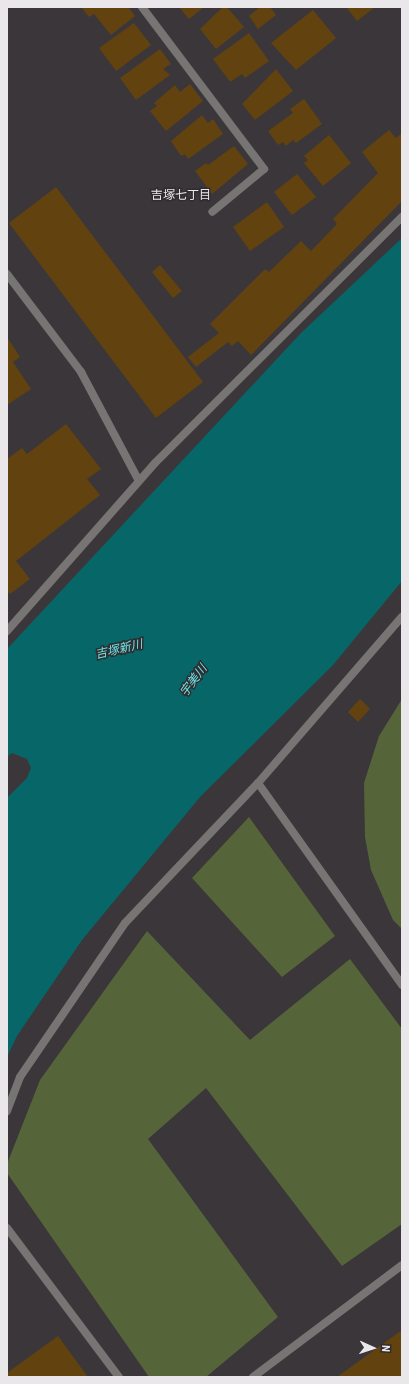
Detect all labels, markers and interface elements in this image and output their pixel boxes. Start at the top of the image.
district label: 吉塚七丁目 [151,189,211,203]
water label: 吉塚新川 [94,638,144,662]
water label: 宇美川 [177,662,211,700]
north arrow [353,1328,393,1368]
text: N [379,1345,392,1352]

